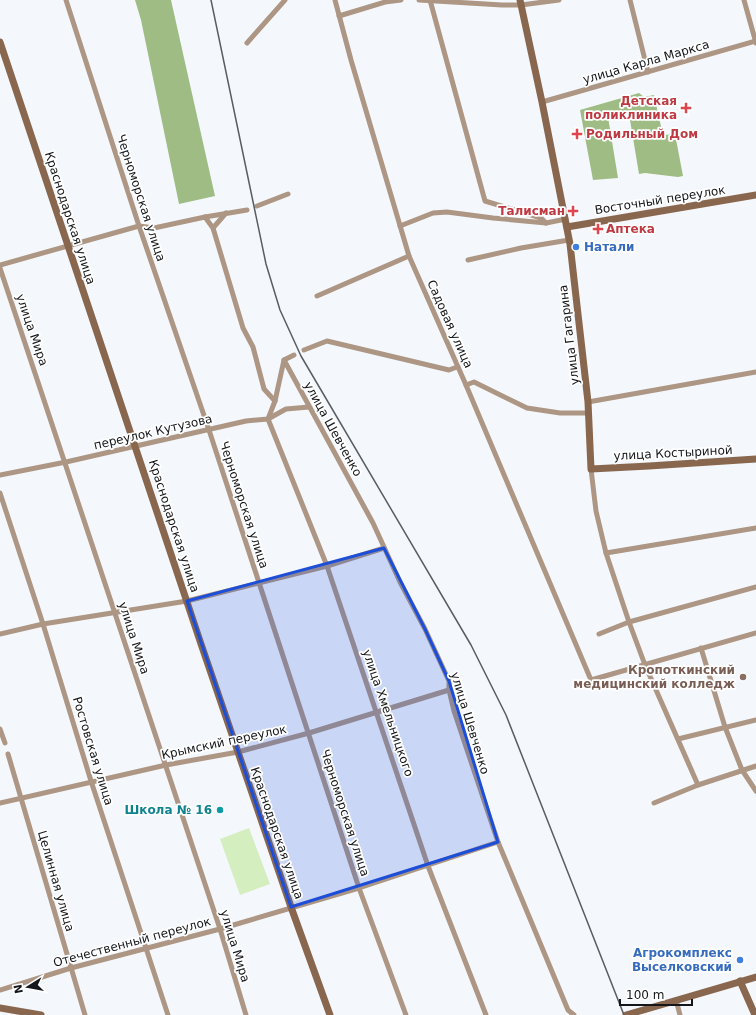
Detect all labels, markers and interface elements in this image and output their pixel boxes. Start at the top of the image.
street label: улица Карла Маркса [581,37,711,87]
place label: Детская поликлиника [585,94,677,122]
marker: Детская поликлиника [680,102,692,114]
place label: Родильный Дом [586,127,698,141]
marker: Родильный Дом [571,128,583,140]
street label: Черноморская улица [114,133,168,263]
street label: Краснодарская улица [42,150,98,286]
street label: Восточный переулок [594,183,726,217]
place label: Талисман [498,204,565,218]
marker: Талисман [568,206,578,216]
place label: Аптека [606,222,655,236]
marker: Аптека [593,224,603,234]
place label: Натали [584,240,634,254]
marker: Натали [571,242,581,252]
street label: Садовая улица [424,278,476,370]
street label: улица Гагарина [556,284,582,386]
street label: улица Мира [13,292,51,368]
street label: улица Шевченко [301,379,365,479]
street label: переулок Кутузова [92,412,214,452]
street label: Черноморская улица [217,440,271,570]
street label: улица Костыриной [613,443,733,463]
street label: Краснодарская улица [146,458,202,594]
street label: улица Мира [116,600,152,676]
street label: улица Хмельницкого [360,648,416,778]
place label: Кропоткинский медицинский колледж [573,663,735,691]
street label: улица Шевченко [448,670,492,776]
marker: Кропоткинский медицинский колледж [738,672,748,682]
street label: Ростовская улица [70,695,116,807]
street label: Крымский переулок [160,722,288,762]
street label: Черноморская улица [318,748,372,878]
street label: Краснодарская улица [248,765,306,901]
place label: Школа № 16 [124,803,212,817]
marker: Школа № 16 [215,805,225,815]
street label: Целинная улица [35,829,77,933]
street label: улица Мира [217,908,253,984]
street label: Отечественный переулок [52,914,212,970]
place label: Агрокомплекс Выселковский [632,946,732,974]
marker: Агрокомплекс Выселковский [735,955,745,965]
north arrow [8,967,48,1007]
scale bar [620,981,692,1007]
text: N [11,983,26,995]
text: 100 m [626,988,664,1002]

